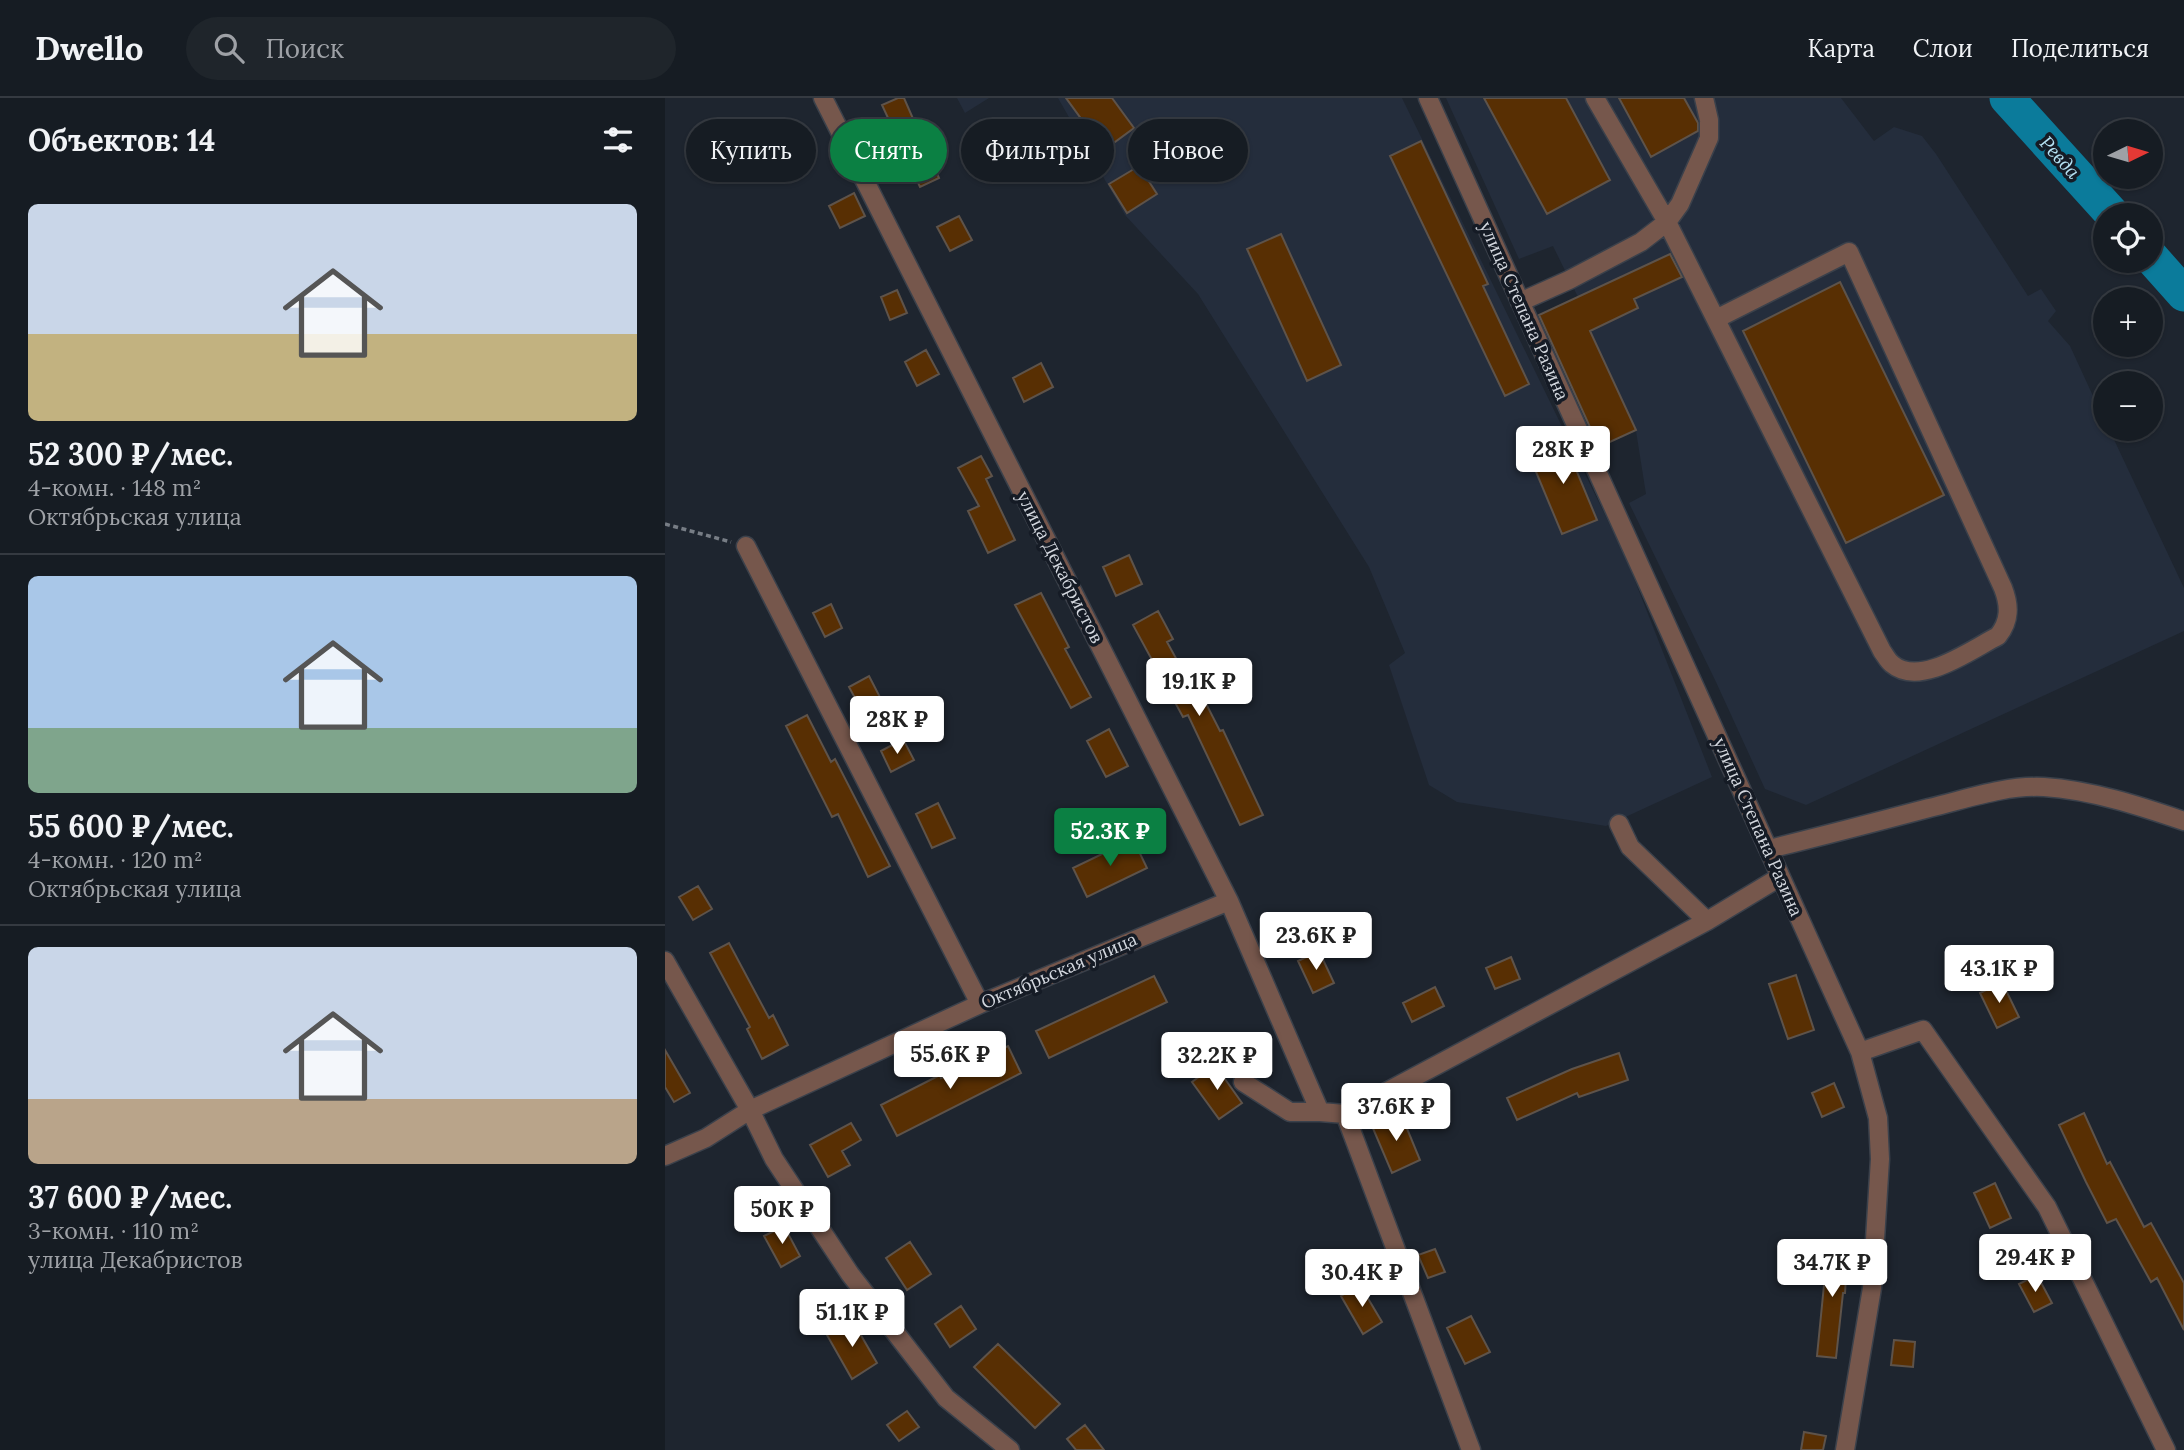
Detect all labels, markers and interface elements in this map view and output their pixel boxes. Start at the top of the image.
search box [186,17,676,80]
text: Dwello [35,27,144,69]
icon: search [210,29,248,67]
text: Поиск [266,32,344,65]
text: Карта [1807,33,1875,64]
text: Слои [1913,33,1973,64]
text: Поделиться [2011,33,2149,64]
chip: Купить [686,119,816,182]
chip: Снять [830,119,947,182]
chip: Фильтры [961,119,1114,182]
chip: Новое [1128,119,1248,182]
north arrow [2093,119,2163,189]
map controls [2093,119,2163,441]
text: Объектов: 14 [28,121,215,159]
icon: filters [599,121,637,159]
water label: Ревда [2035,131,2086,184]
button: locate [2093,203,2163,273]
street label: улица Степана Разина [1475,218,1574,404]
icon: home [270,250,396,376]
button: + [2093,287,2163,357]
button: − [2093,371,2163,441]
pin: 28K ₽ [1514,426,1612,486]
text: 28K ₽ [1532,434,1594,463]
text: 52 300 ₽/мес. [28,435,233,473]
text: 4-комн. · 148 m² [28,473,201,502]
street label: улица Декабристов [1012,487,1109,647]
text: Октябрьская улица [28,502,242,531]
icon: home [270,622,396,748]
pin: 19.1K ₽ [1134,658,1264,718]
text: 19.1K ₽ [1162,666,1236,695]
pin: 28K ₽ [848,696,946,756]
text: 28K ₽ [866,704,928,733]
street label: улица Степана Разина [1709,734,1808,920]
text: 55 600 ₽/мес. [28,807,234,845]
pin: 52.3K ₽ [1045,808,1175,868]
text: 52.3K ₽ [1070,816,1150,845]
text: 4-комн. · 120 m² [28,845,203,874]
text: Октябрьская улица [28,874,242,903]
pin: 23.6K ₽ [1251,912,1381,972]
text: 23.6K ₽ [1276,920,1356,949]
street label: Октябрьская улица [977,927,1140,1014]
pin: 43.1K ₽ [1934,946,2064,1005]
text: 43.1K ₽ [1961,953,2037,982]
icon: home [270,993,396,1119]
pin: 55.6K ₽ [885,1032,1015,1091]
pin: 32.2K ₽ [1152,1032,1282,1092]
text: 55.6K ₽ [910,1039,990,1068]
text: 32.2K ₽ [1177,1040,1257,1069]
pin: 37.6K ₽ [1331,1084,1461,1143]
text: 37.6K ₽ [1357,1091,1435,1120]
text: 37 600 ₽/мес. [28,1178,232,1216]
pin: 50K ₽ [733,1186,831,1246]
text: 50K ₽ [750,1194,814,1223]
text: 3-комн. · 110 m² [28,1216,199,1245]
pin: 29.4K ₽ [1970,1234,2100,1294]
pin: 34.7K ₽ [1767,1240,1897,1299]
text: 29.4K ₽ [1995,1242,2075,1271]
text: улица Декабристов [28,1245,243,1274]
text: 34.7K ₽ [1793,1247,1871,1276]
pin: 30.4K ₽ [1297,1250,1427,1309]
text: 30.4K ₽ [1321,1257,1403,1286]
pin: 51.1K ₽ [787,1290,917,1349]
text: 51.1K ₽ [815,1297,889,1326]

